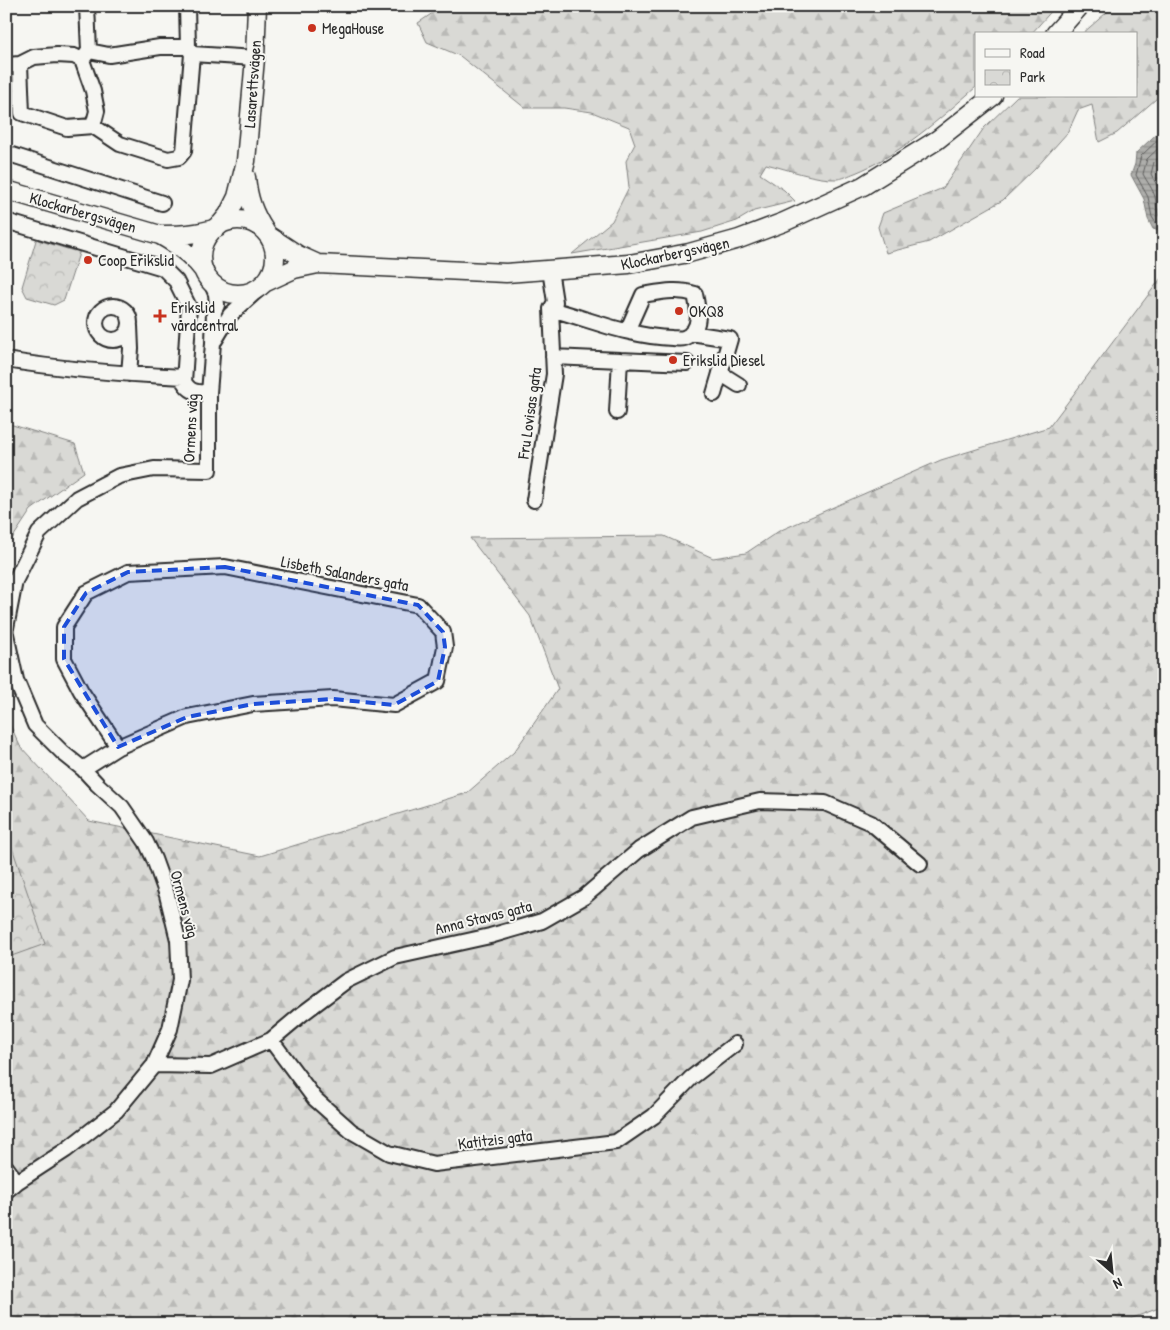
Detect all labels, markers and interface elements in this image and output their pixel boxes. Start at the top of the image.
place label: MegaHouse [322,17,385,39]
marker: MegaHouse [306,22,318,34]
legend [975,32,1138,98]
street label: Lasarettsvägen [238,39,266,129]
text: Road [1020,42,1045,63]
text: Park [1020,66,1045,87]
street label: Klockarbergsvägen [27,186,139,238]
street label: Klockarbergsvägen [619,231,731,275]
place label: Coop Erikslid [98,249,174,271]
marker: Coop Erikslid [82,254,94,266]
place label: Erikslid vårdcentral [171,296,239,336]
place label: OKQ8 [689,300,724,322]
marker: OKQ8 [673,305,685,317]
marker: Erikslid vårdcentral [153,309,167,323]
place label: Erikslid Diesel [683,349,765,371]
marker: Erikslid Diesel [667,354,679,366]
street label: Fru Lovisas gata [512,366,546,461]
street label: Ormens väg [177,393,203,463]
street label: Lisbeth Salanders gata [279,550,411,596]
street label: Ormens väg [165,868,205,940]
street label: Anna Stavas gata [432,894,534,940]
street label: Katitzis gata [457,1124,533,1154]
north arrow [1088,1248,1138,1298]
text: N [1110,1274,1126,1294]

